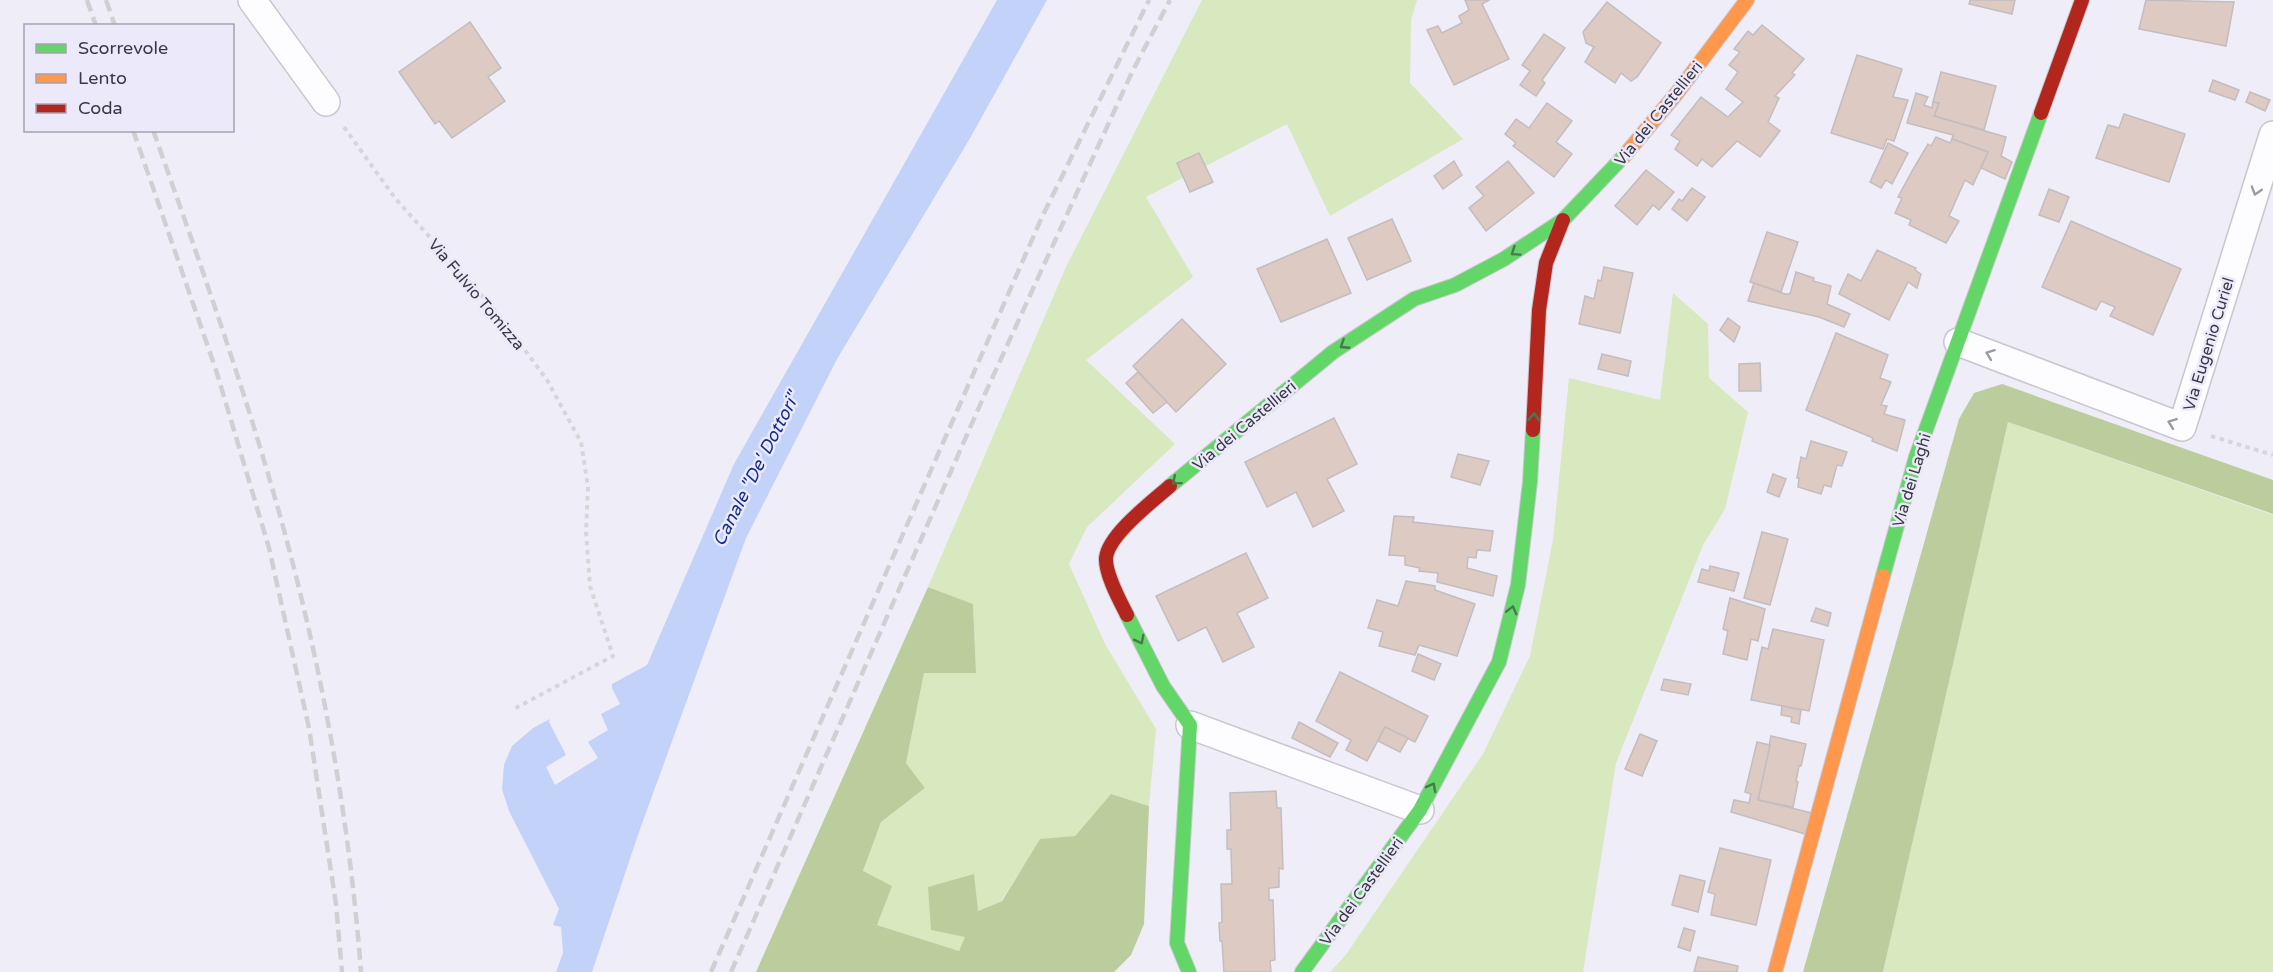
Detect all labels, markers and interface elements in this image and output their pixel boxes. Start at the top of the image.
legend [24,24,234,132]
text: Scorrevole [78,37,168,59]
street label: Via dei Castellieri [1610,57,1707,170]
text: Lento [78,67,127,89]
text: Coda [78,97,123,119]
one-way arrow [2250,185,2263,196]
street label: Via Fulvio Tomizza [424,235,529,354]
one-way arrow [1510,245,1521,256]
street label: Via Eugenio Curiel [2179,275,2239,413]
one-way arrow [1340,338,1351,349]
one-way arrow [1985,349,1996,361]
street label: Via dei Castellieri [1189,377,1301,475]
water label: Canale "De' Dottori" [708,386,806,550]
one-way arrow [1527,412,1540,421]
one-way arrow [2167,418,2178,431]
street label: Via dei Laghi [1888,431,1936,530]
one-way arrow [1172,474,1183,485]
one-way arrow [1505,606,1518,616]
one-way arrow [1133,634,1144,645]
one-way arrow [1425,783,1436,793]
street label: Via dei Castellieri [1316,833,1408,950]

